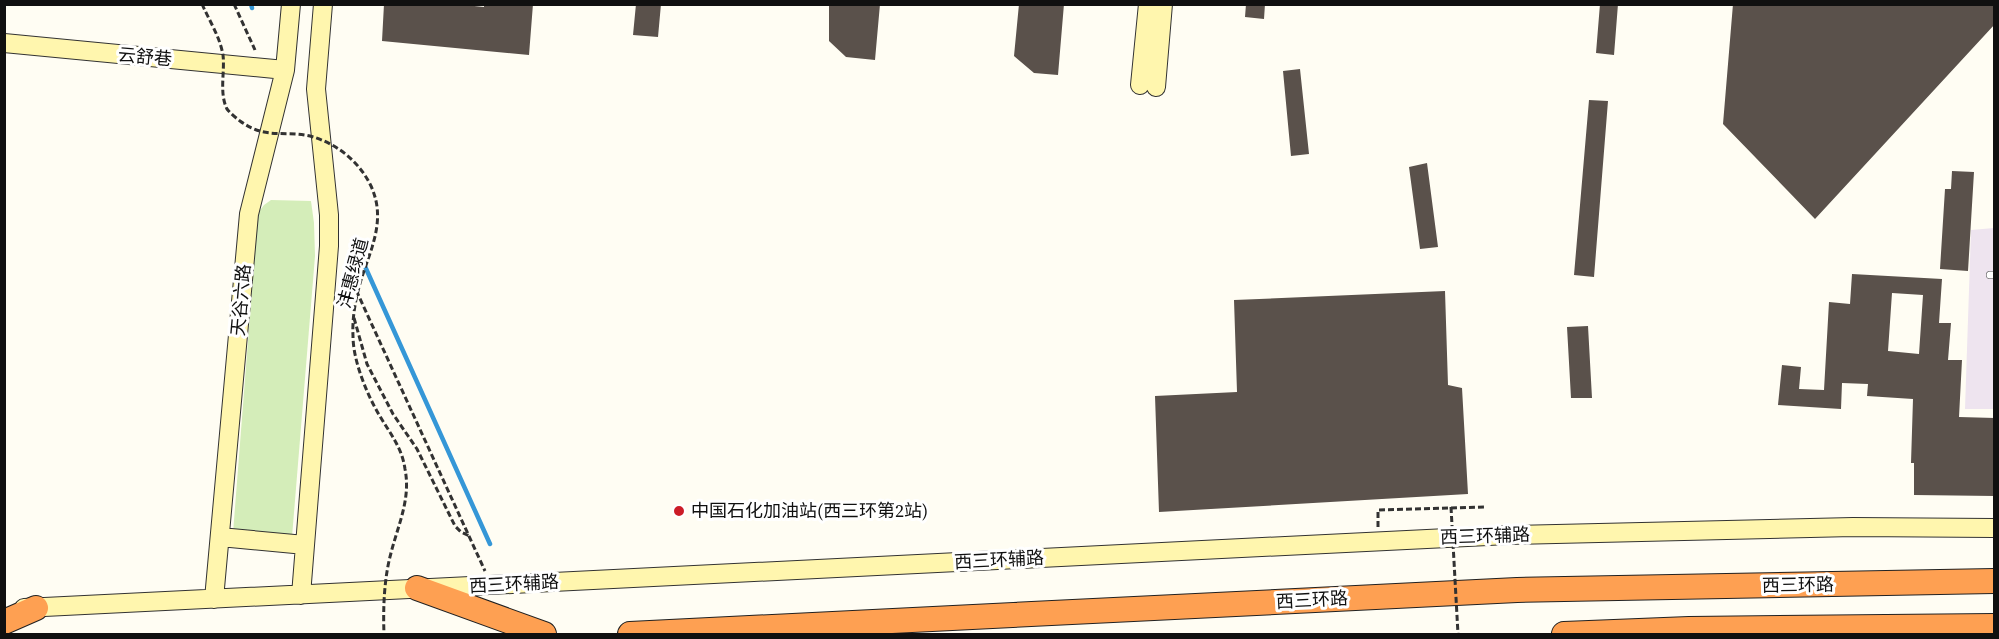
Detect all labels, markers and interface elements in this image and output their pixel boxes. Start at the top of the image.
street label: 云舒巷 [117,42,173,71]
street label: 沣惠绿道 [331,235,374,311]
street label: 天谷六路 [225,263,256,337]
place label: 中国石化加油站(西三环第2站) [691,498,928,523]
marker: 中国石化加油站(西三环第2站) [672,504,686,518]
street label: 西三环辅路 [1440,521,1530,550]
street label: 西三环辅路 [953,545,1045,574]
street label: 西三环辅路 [468,569,560,598]
street label: 西三环路 [1762,571,1834,598]
street label: 西三环路 [1275,585,1349,614]

